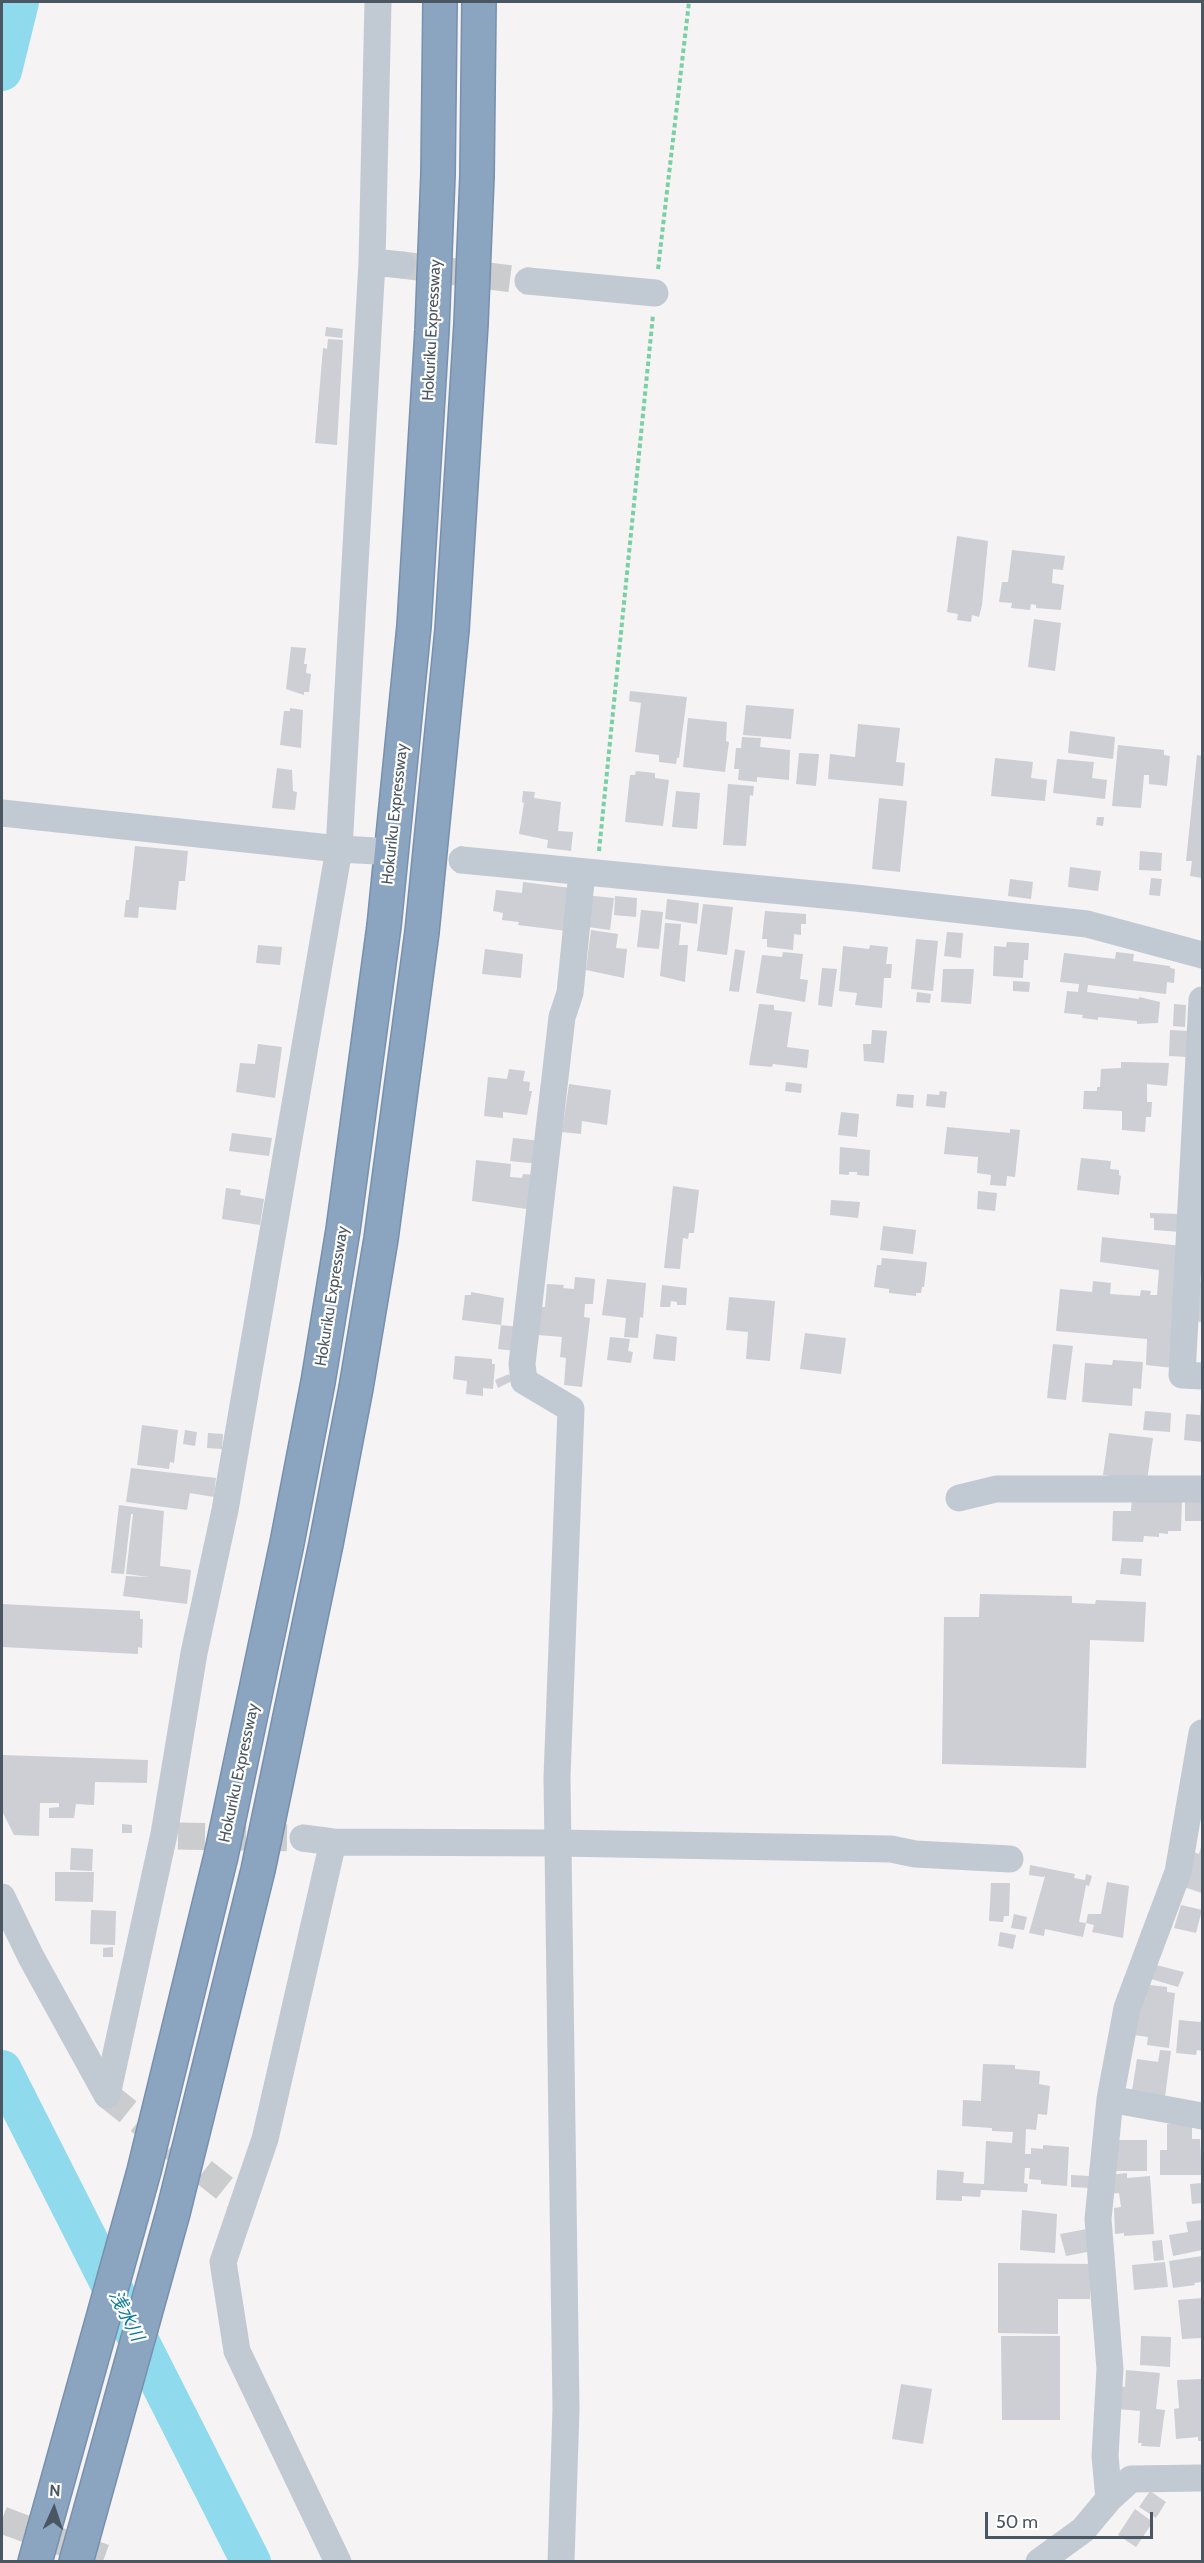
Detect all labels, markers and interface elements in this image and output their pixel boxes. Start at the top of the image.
street label: Hokuriku Expressway [419,259,445,401]
street label: Hokuriku Expressway [378,743,412,885]
street label: Hokuriku Expressway [311,1225,353,1367]
street label: Hokuriku Expressway [215,1702,263,1844]
water label: 浅水川 [104,2287,148,2345]
north arrow [24,2479,84,2539]
text: N [49,2481,61,2500]
scale bar [988,2500,1156,2538]
text: 50 m [996,2511,1038,2533]

